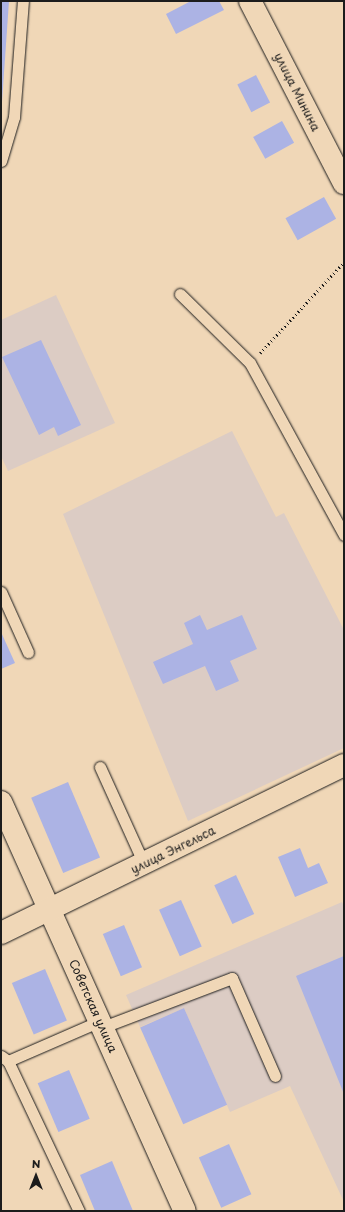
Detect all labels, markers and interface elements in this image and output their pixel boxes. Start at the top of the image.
street label: улица Минина [271,50,323,134]
street label: улица Энгельса [128,823,218,877]
street label: Советская улица [66,957,120,1055]
text: N [32,1155,40,1172]
north arrow [16,1156,56,1196]

